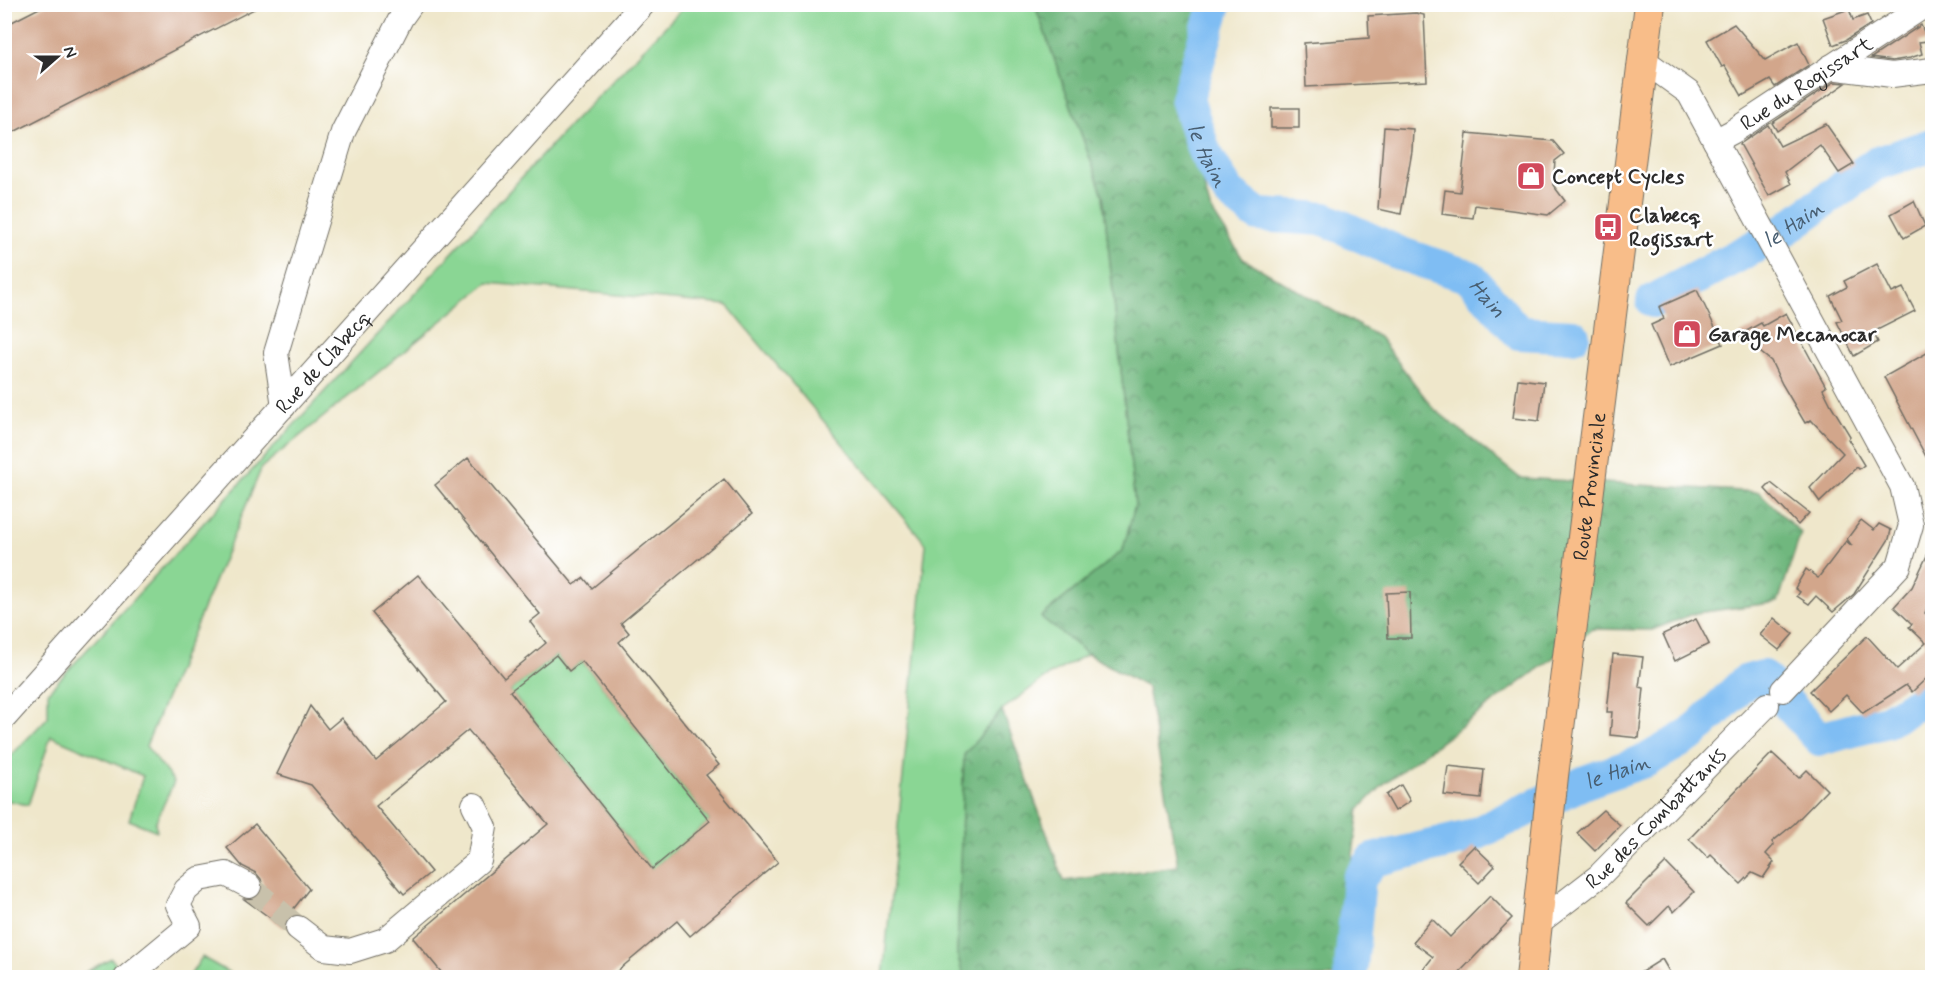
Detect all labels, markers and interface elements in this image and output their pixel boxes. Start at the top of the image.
north arrow [27,27,87,87]
street label: Rue du Rogissart [1735,30,1879,138]
text: N [58,43,81,61]
water label: le Hain [1180,120,1234,193]
shop icon: Concept Cycles [1515,160,1547,192]
place label: Concept Cycles [1552,163,1685,191]
water label: le Hain [1759,194,1830,256]
place label: Clabecq Rogissart [1629,202,1714,256]
bus stop icon: Clabecq Rogissart [1592,211,1624,243]
water label: Hain [1462,273,1511,324]
street label: Rue de Clabecq [270,305,377,420]
shop icon: Garage Mecanocar [1671,318,1703,350]
place label: Garage Mecanocar [1708,321,1878,351]
street label: Route Provinciale [1567,411,1614,563]
street label: Rue des Combattants [1580,741,1733,896]
water label: le Hain [1581,748,1654,797]

